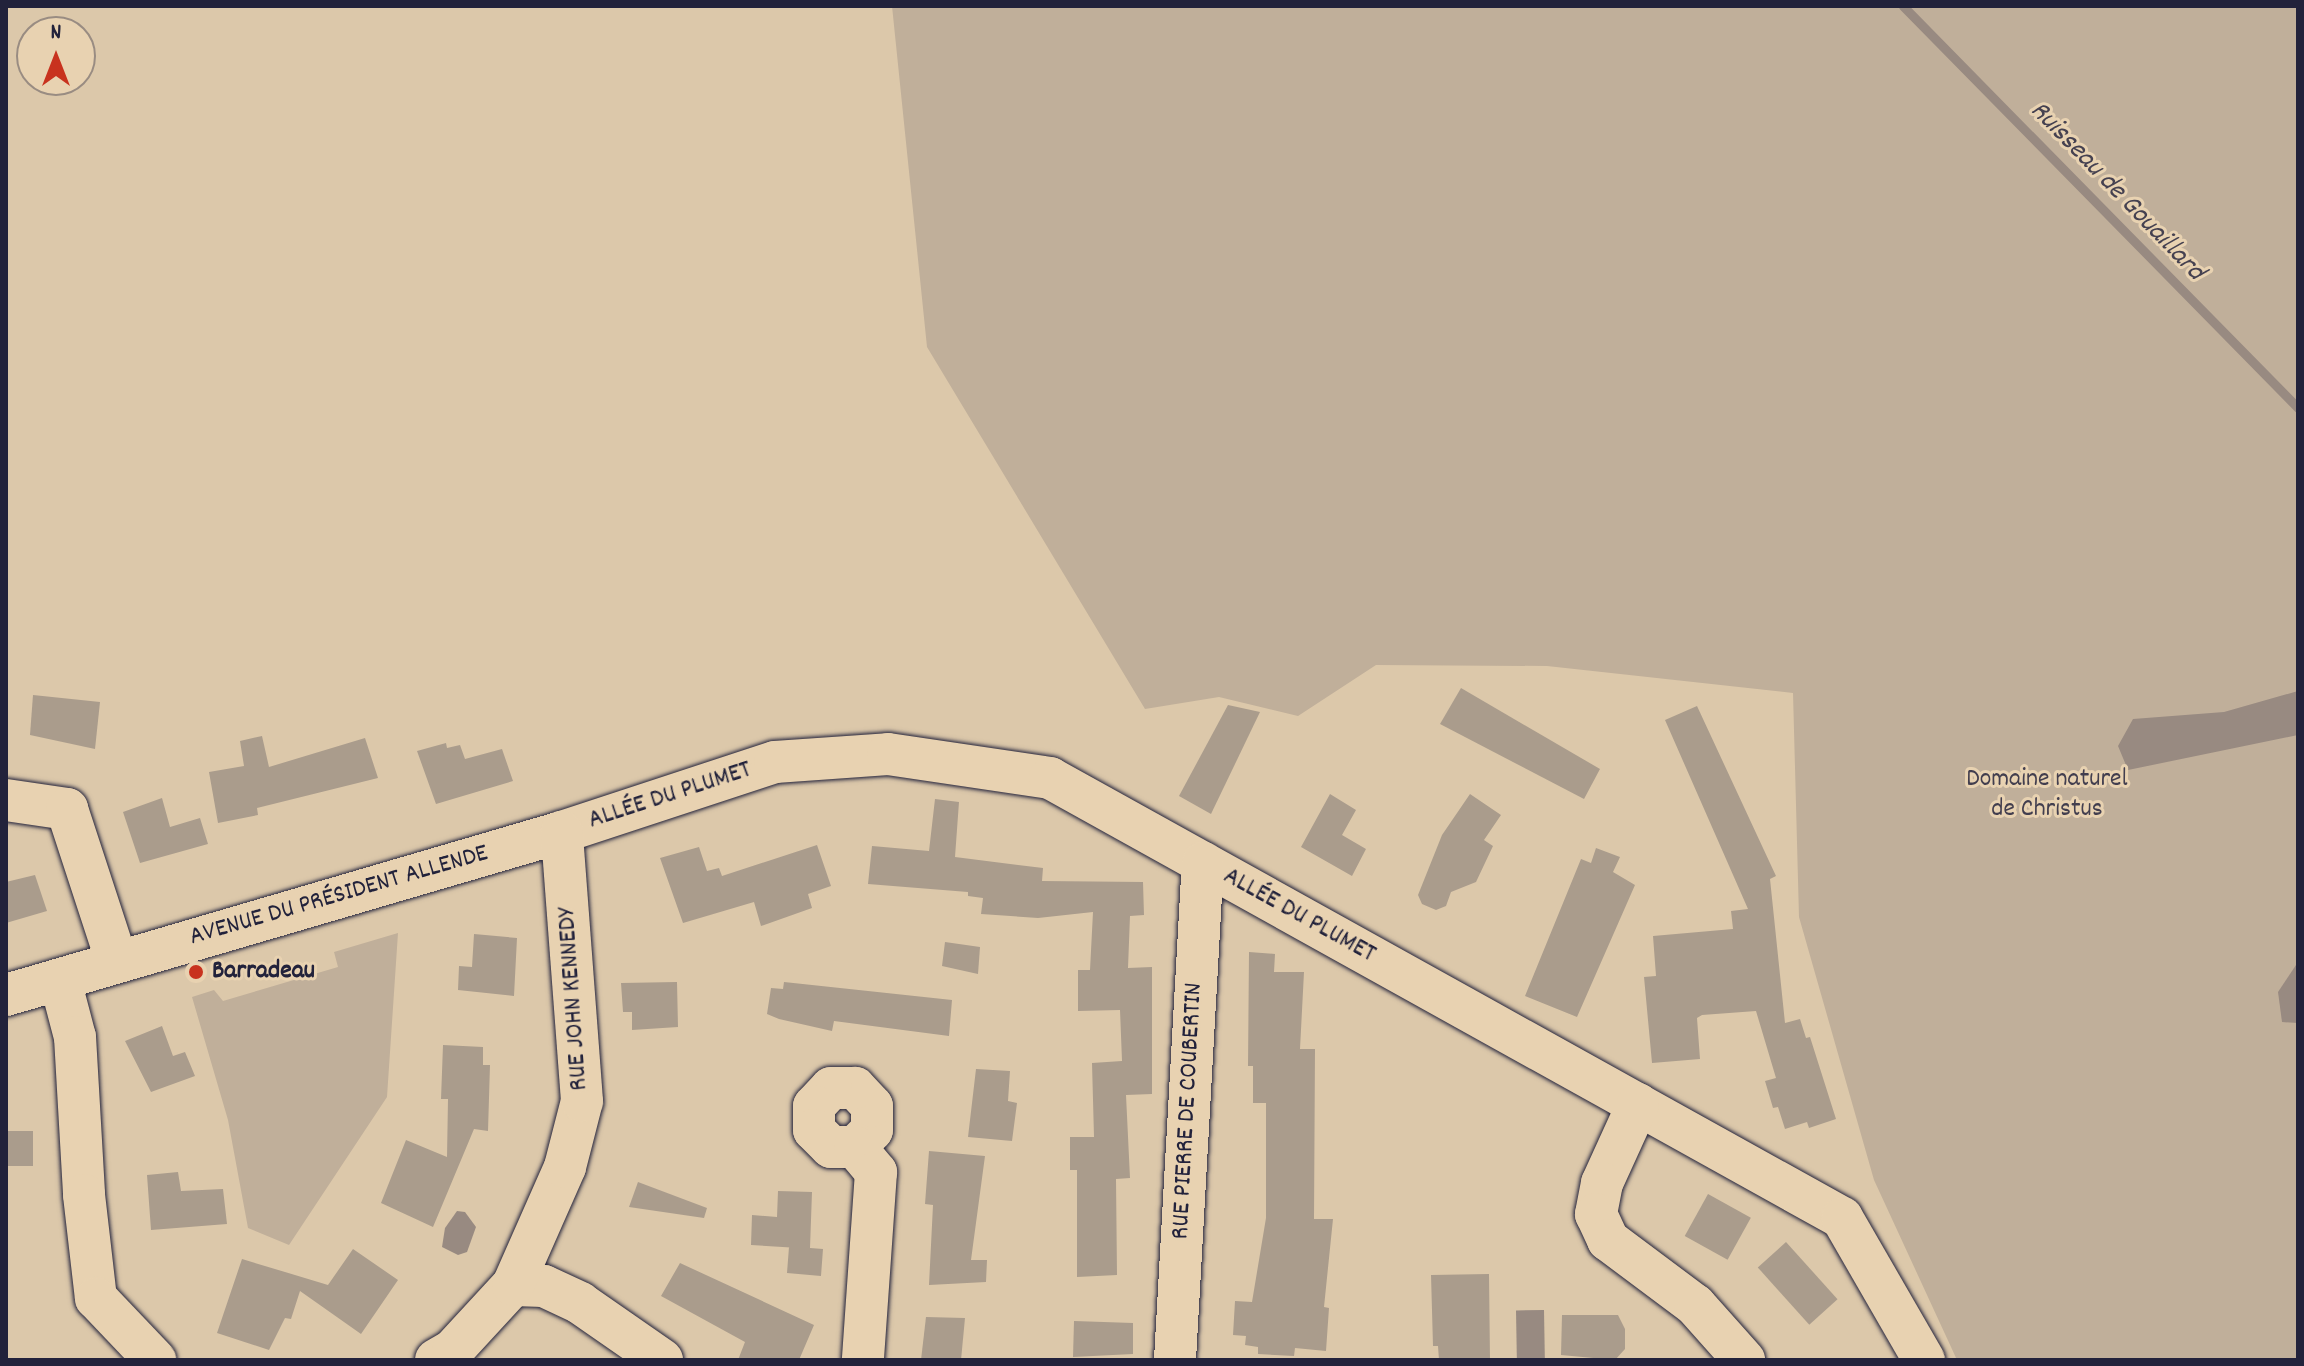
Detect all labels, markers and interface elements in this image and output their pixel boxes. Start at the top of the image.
north arrow [16,16,96,96]
text: N [51,18,61,49]
water label: Ruisseau de Gouaillard [2022,95,2210,289]
street label: ALLÉE DU PLUMET [585,755,755,837]
park label: Domaine naturel de Christus [1966,764,2128,826]
street label: AVENUE DU PRÉSIDENT ALLENDE [186,838,492,954]
street label: ALLÉE DU PLUMET [1217,861,1381,971]
street label: RUE JOHN KENNEDY [552,906,596,1092]
place label: Barradeau [212,956,315,988]
marker: Barradeau [187,963,205,981]
street label: RUE PIERRE DE COUBERTIN [1166,982,1210,1240]

